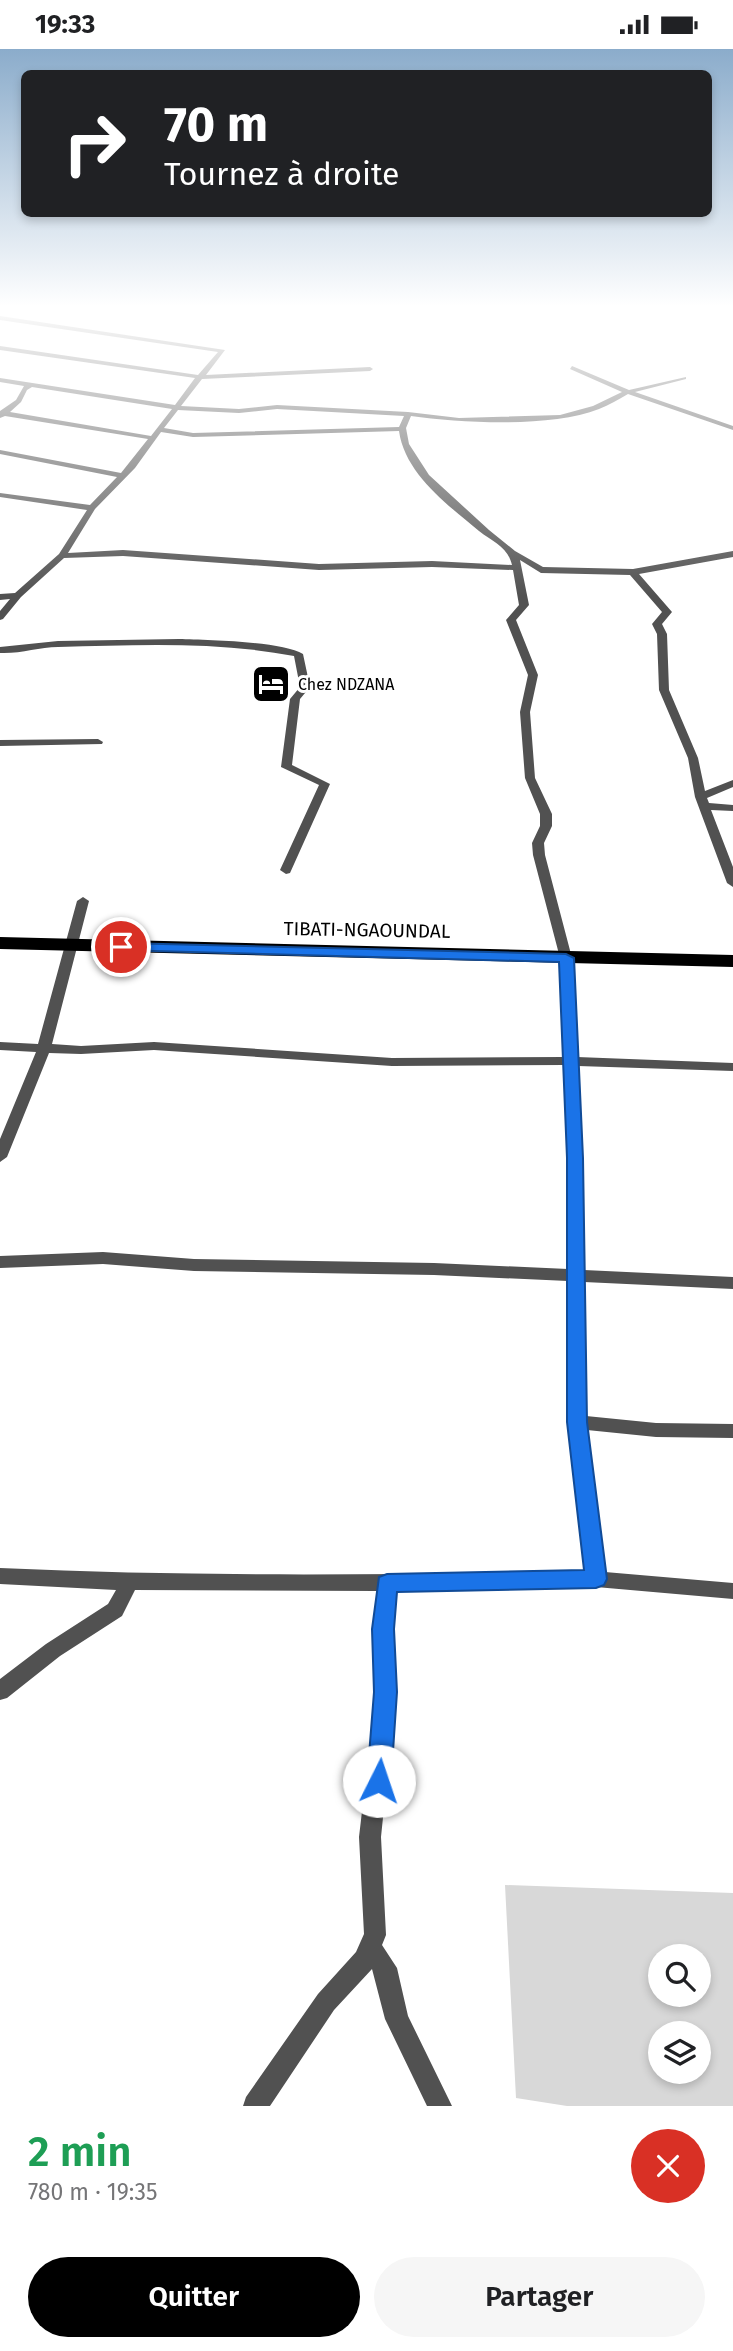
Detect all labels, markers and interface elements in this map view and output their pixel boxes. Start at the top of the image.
text: 19:33 [35,9,95,40]
text: 70 m [164,95,268,154]
icon: right [49,98,140,189]
text: Tournez à droite [164,155,400,193]
hotel icon: Chez NDZANA [250,663,292,705]
place label: Chez NDZANA [298,675,395,694]
pin [91,917,151,977]
street label: TIBATI-NGAOUNDAL [283,917,451,943]
icon: arrive [102,928,140,966]
position arrow [342,1744,416,1818]
map controls [648,1944,711,2084]
button: search [648,1944,711,2007]
button: layers [648,2021,711,2084]
text: 2 min [28,2127,132,2177]
button: close [631,2129,705,2203]
text: 780 m · 19:35 [28,2178,158,2206]
button: Quitter [28,2257,360,2337]
button: Partager [374,2257,705,2337]

